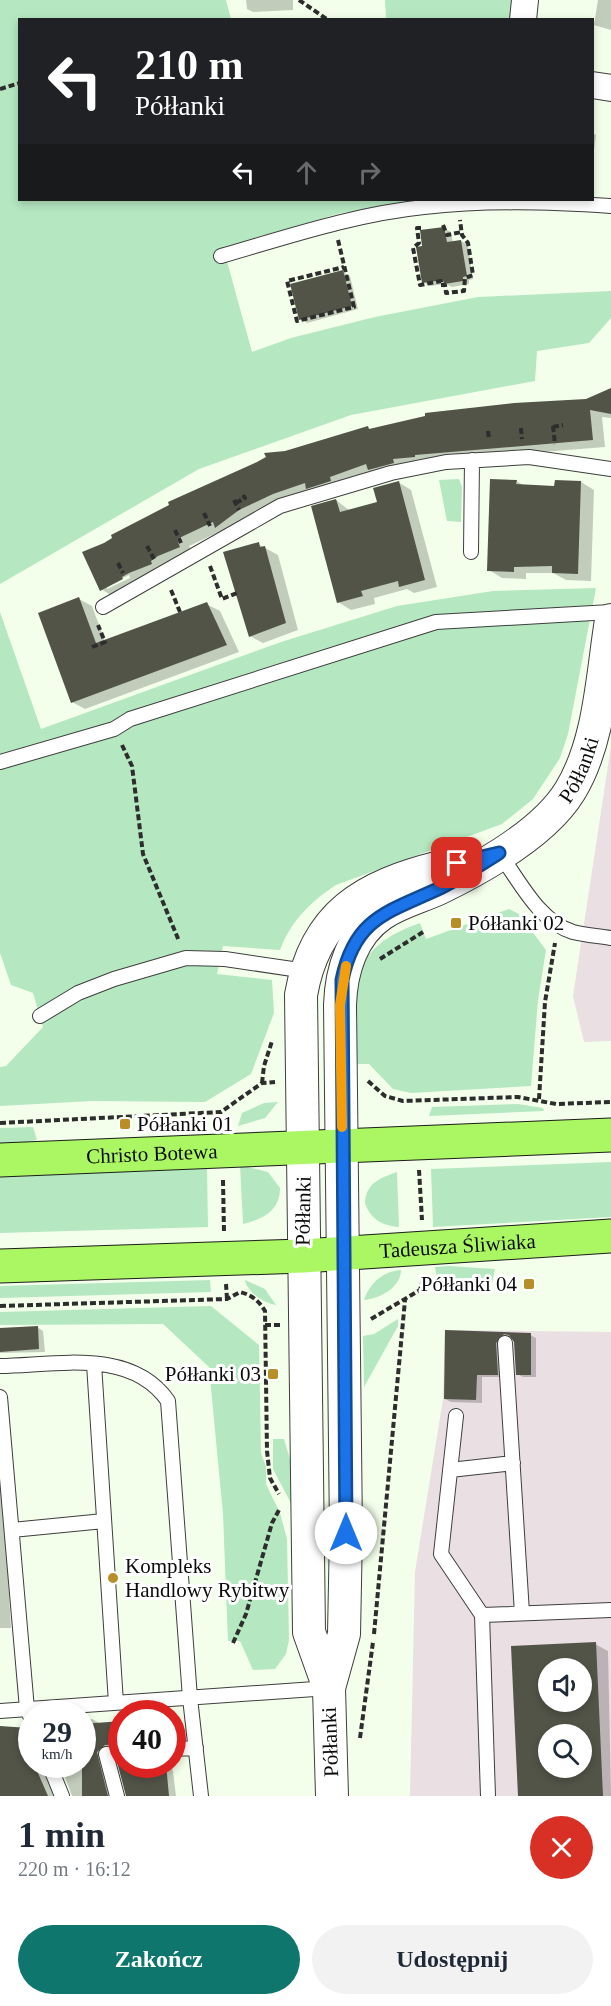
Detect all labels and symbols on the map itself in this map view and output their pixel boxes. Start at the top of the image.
street label: Półłanki [554,734,604,808]
pin [431,837,482,888]
place label: Półłanki 02 [468,911,564,935]
marker: Półłanki 02 [449,916,463,930]
place label: Półłanki 01 [137,1112,233,1136]
marker: Półłanki 01 [118,1117,132,1131]
street label: Christo Botewa [86,1139,219,1168]
street label: Półłanki [290,1176,316,1246]
street label: Tadeusza Śliwiaka [379,1229,537,1263]
place label: Półłanki 04 [421,1272,517,1296]
marker: Półłanki 04 [522,1277,536,1291]
place label: Półłanki 03 [165,1362,261,1386]
marker: Półłanki 03 [266,1367,280,1381]
position arrow [314,1501,378,1565]
place label: Kompleks Handlowy Rybitwy [125,1554,290,1602]
marker: Kompleks Handlowy Rybitwy [106,1571,120,1585]
speed limit sign: 40 [108,1700,186,1778]
street label: Półłanki [317,1706,343,1777]

